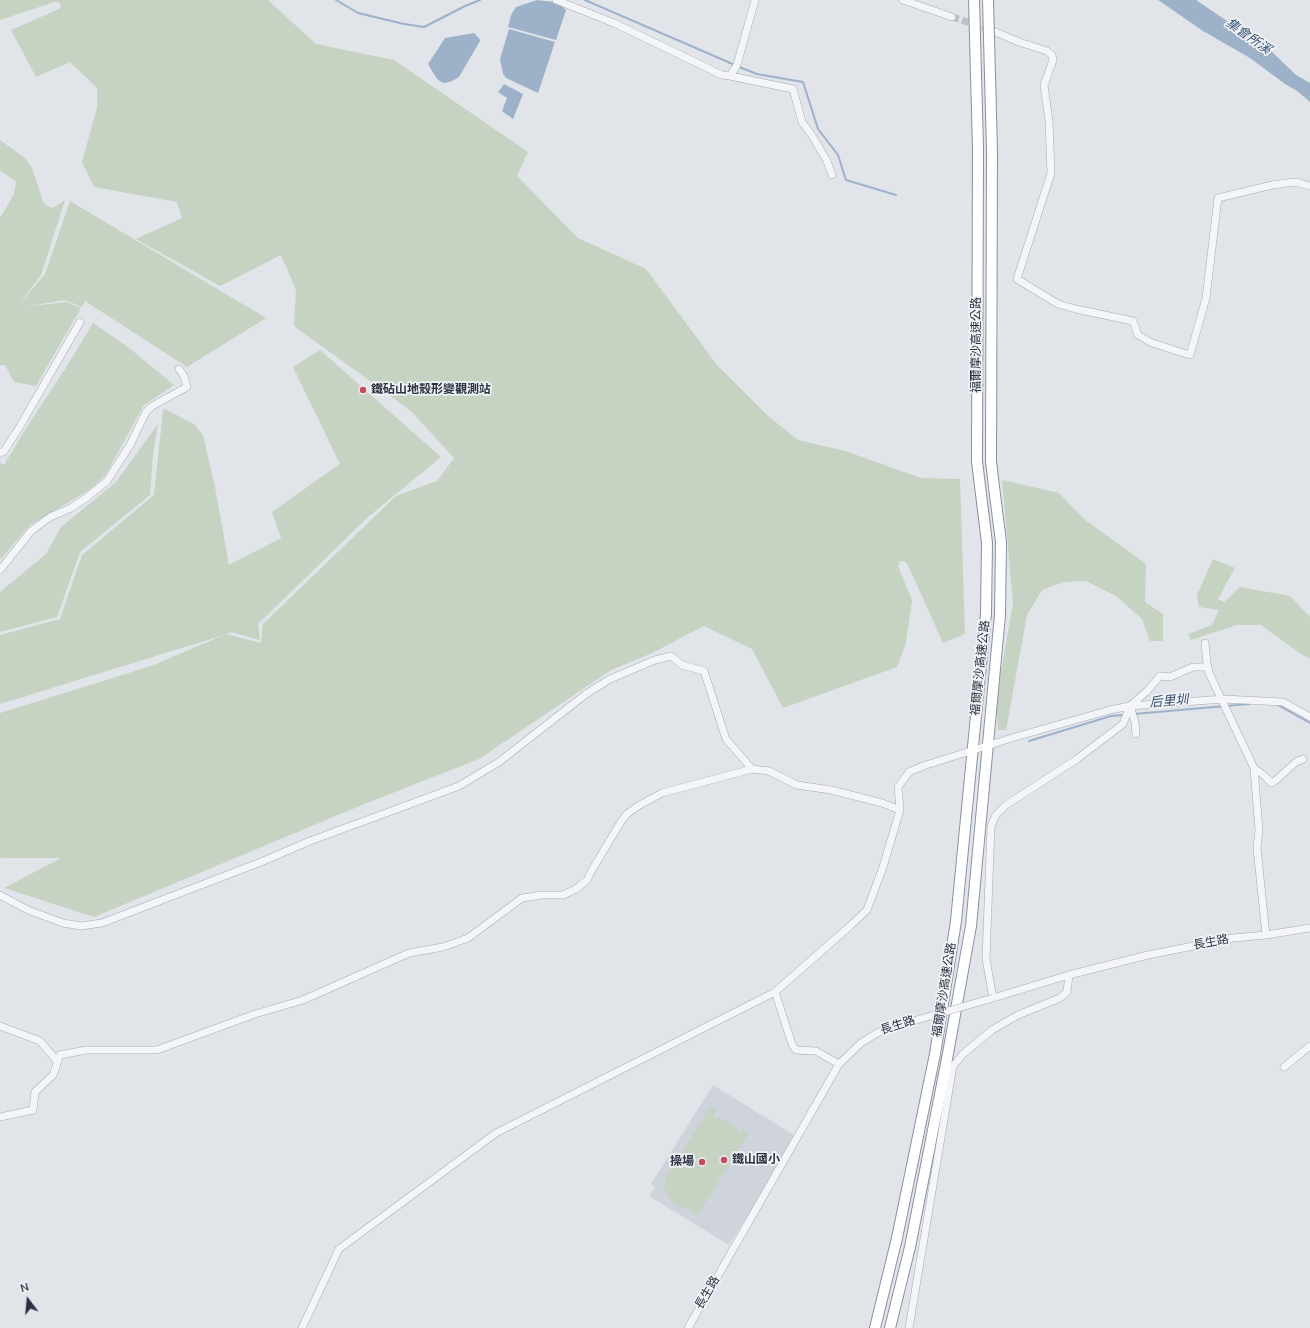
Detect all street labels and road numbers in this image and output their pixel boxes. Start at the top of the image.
street label: 福爾摩沙高速公路 [970,297,984,393]
street label: 福爾摩沙高速公路 [969,620,993,716]
street label: 長生路 [1192,932,1230,954]
street label: 福爾摩沙高速公路 [930,941,960,1039]
street label: 長生路 [879,1014,917,1038]
street label: 長生路 [693,1274,723,1312]

